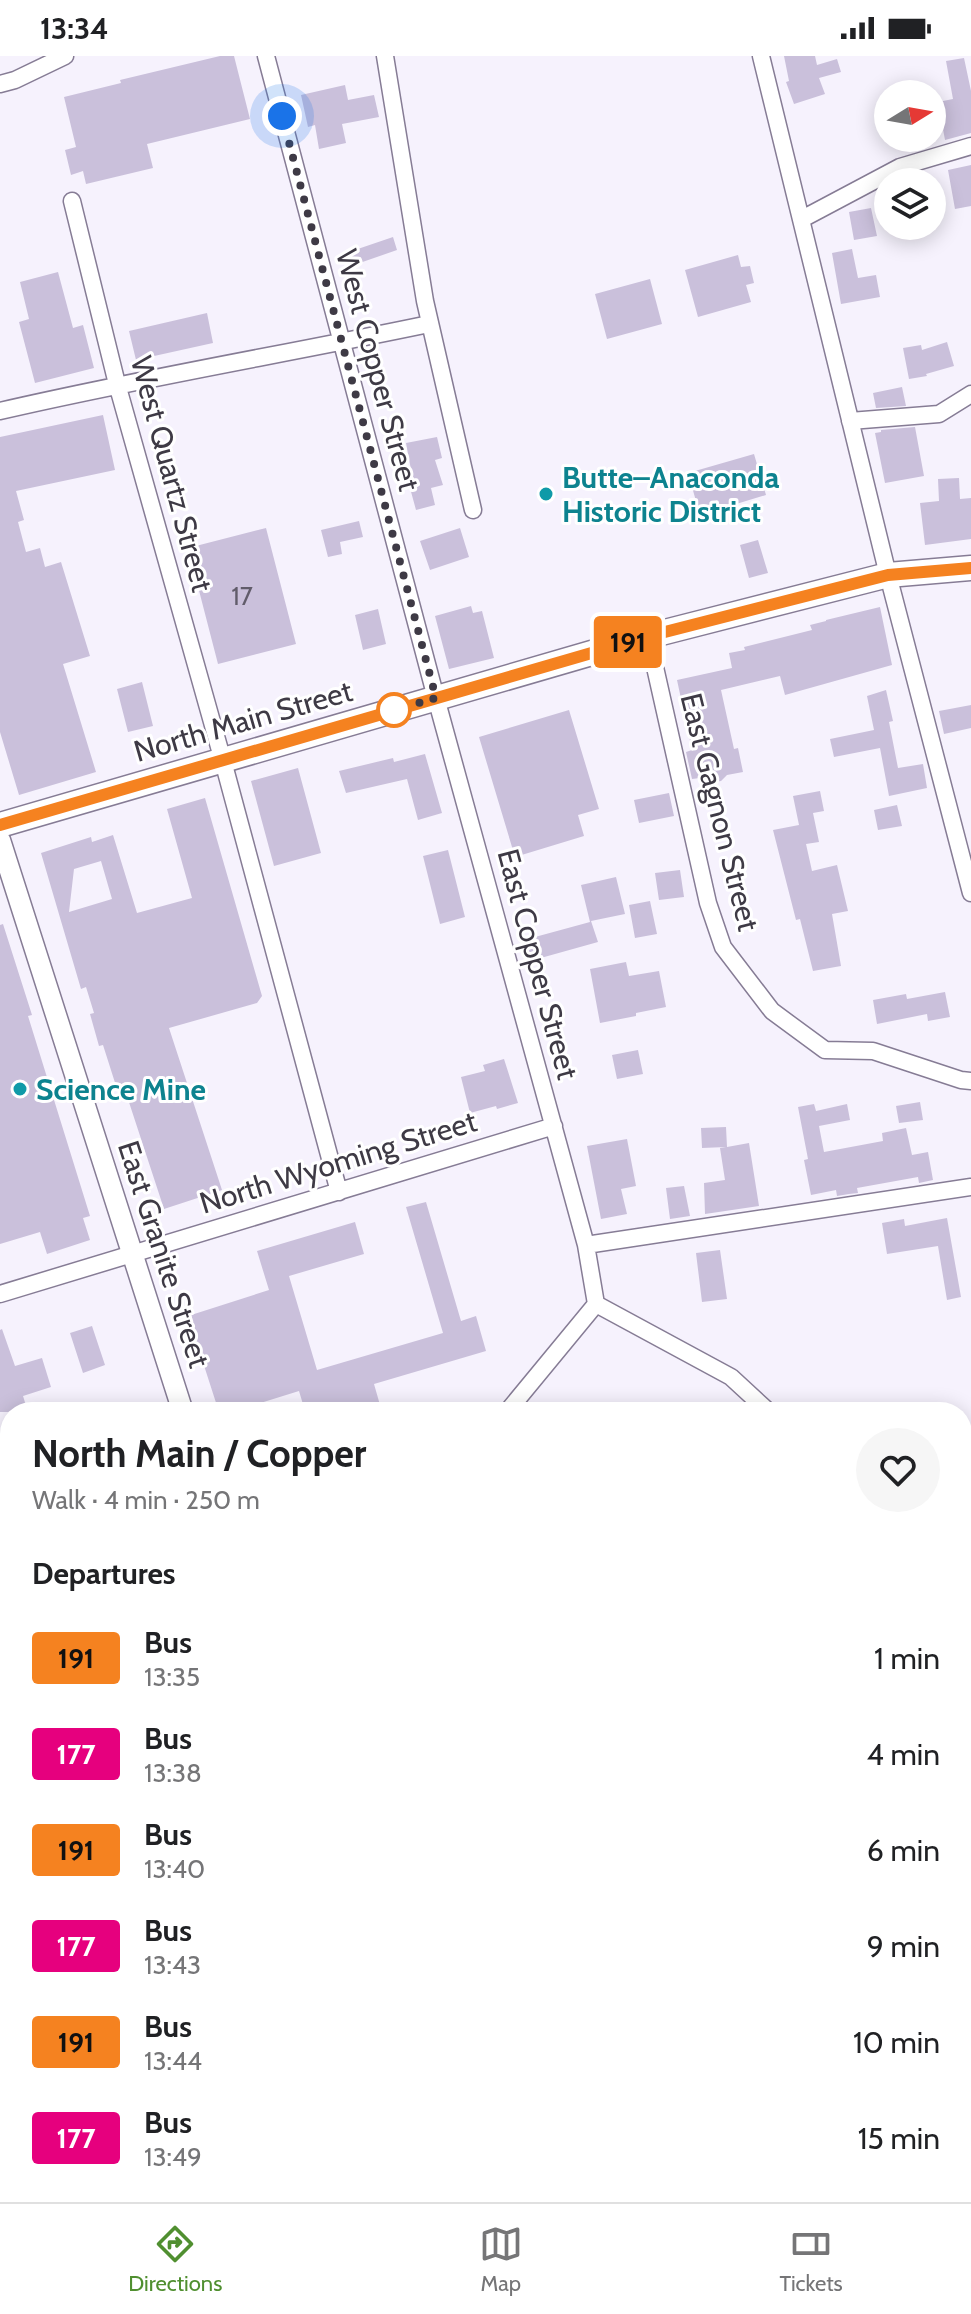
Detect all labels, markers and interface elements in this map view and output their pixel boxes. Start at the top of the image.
text: 13:34 [40,10,109,47]
north arrow [874,80,946,152]
map controls [874,80,946,240]
your location [262,96,302,136]
button: layers [874,168,946,240]
street label: West Copper Street [328,245,428,495]
street label: West Quartz Street [123,352,221,596]
place label: Butte–Anaconda Historic District [562,459,779,530]
marker: Butte–Anaconda Historic District [537,485,555,503]
house number: 17 [231,580,253,612]
line badge: 191 [582,616,674,668]
text: 191 [610,625,646,659]
street label: North Main Street [130,672,356,770]
street label: East Gagnon Street [673,689,767,935]
unlabelled marker [377,693,411,727]
street label: East Copper Street [489,845,587,1083]
place label: Science Mine [36,1071,206,1108]
marker: Science Mine [11,1080,29,1098]
street label: North Wyoming Street [195,1102,481,1222]
street label: East Granite Street [110,1136,218,1372]
button: heart [856,1428,940,1512]
text: North Main / Copper [32,1430,366,1477]
text: Walk · 4 min · 250 m [32,1484,260,1516]
text: Departures [32,1555,176,1592]
text: Bus [144,1624,192,1661]
text: 1 min [874,1640,940,1677]
text: 191 [58,1641,94,1675]
text: 13:35 [144,1661,200,1693]
text: Bus [144,1720,192,1757]
text: 4 min [866,1736,940,1773]
text: 177 [57,1737,95,1771]
text: 13:38 [144,1757,202,1789]
text: Bus [144,1816,192,1853]
text: 6 min [867,1832,940,1869]
text: 191 [58,1833,94,1867]
text: 13:40 [144,1853,205,1885]
text: Bus [144,1912,192,1949]
text: 9 min [867,1928,940,1965]
text: 177 [57,1929,95,1963]
text: 13:43 [144,1949,201,1981]
text: Bus [144,2008,192,2045]
text: 10 min [853,2024,940,2061]
text: 191 [58,2025,94,2059]
text: 13:44 [144,2045,202,2077]
text: Bus [144,2104,192,2141]
text: 15 min [858,2120,940,2157]
text: 177 [57,2121,95,2155]
text: 13:49 [144,2141,202,2173]
tab: Directions [128,2222,222,2297]
tab: Map [479,2222,523,2297]
tab: Tickets [779,2222,843,2297]

